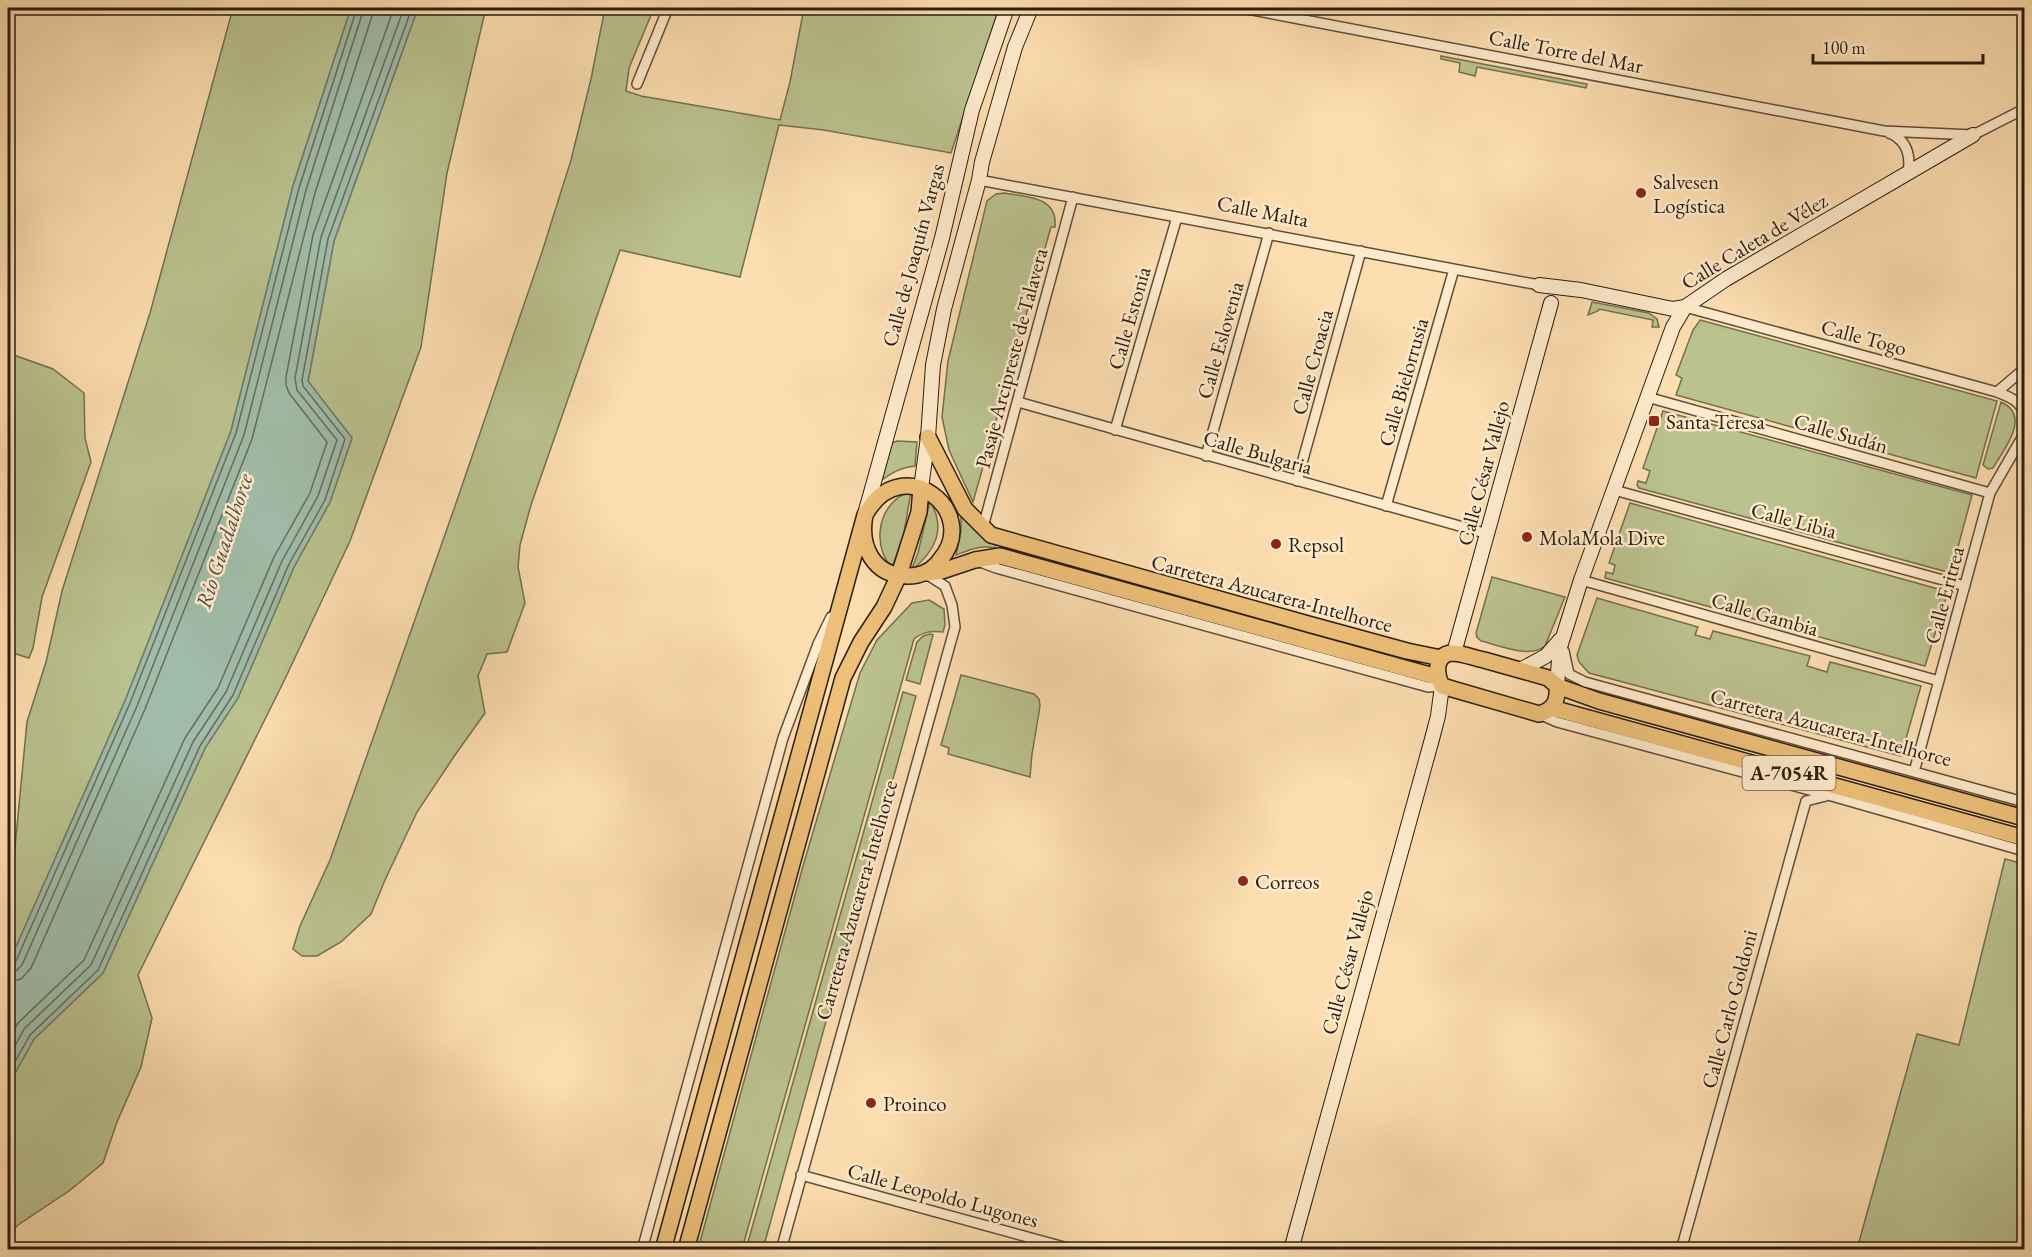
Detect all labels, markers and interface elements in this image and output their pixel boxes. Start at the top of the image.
street label: Calle Torre del Mar [1487,23,1645,79]
scale bar [1813,27,1982,65]
text: 100 m [1822,36,1866,59]
street label: Calle de Joaquín Vargas [876,160,950,350]
place label: Salvesen Logística [1653,168,1726,219]
marker: Salvesen Logística [1634,186,1648,200]
street label: Calle Caleta de Vélez [1676,187,1832,295]
street label: Calle Malta [1215,189,1312,233]
street label: Pasaje Arcipreste de Talavera [969,244,1054,471]
street label: Calle Estonia [1101,263,1157,373]
street label: Calle Eslovenia [1190,278,1250,402]
street label: Calle Croacia [1285,306,1339,418]
street label: Calle Togo [1818,313,1910,361]
street label: Calle Bielorrusia [1372,314,1434,449]
street label: Calle César Vallejo [1451,398,1515,548]
street label: Calle Sudán [1791,407,1891,459]
place label: Santa Teresa [1666,408,1765,435]
marker: Santa Teresa [1647,414,1661,428]
street label: Calle Bulgaria [1200,424,1316,481]
water label: Río Guadalhorce [189,469,260,612]
street label: Calle Libia [1748,496,1840,545]
place label: MolaMola Dive [1539,524,1665,551]
marker: MolaMola Dive [1520,530,1534,544]
place label: Repsol [1288,531,1344,558]
marker: Repsol [1269,537,1283,551]
street label: Calle Eritrea [1918,543,1970,647]
street label: Carretera Azucarera-Intelhorce [1148,548,1396,638]
street label: Calle Gambia [1708,586,1822,642]
street label: Carretera Azucarera-Intelhorce [1707,682,1955,772]
road number: A-7054R [1742,756,1836,790]
street label: Carretera Azucarera-Intelhorce [809,777,903,1023]
place label: Correos [1255,868,1320,895]
marker: Correos [1236,874,1250,888]
street label: Calle César Vallejo [1315,887,1379,1037]
street label: Calle Carlo Goldoni [1695,927,1763,1091]
place label: Proinco [883,1090,947,1117]
marker: Proinco [864,1096,878,1110]
street label: Calle Leopoldo Lugones [845,1157,1042,1234]

